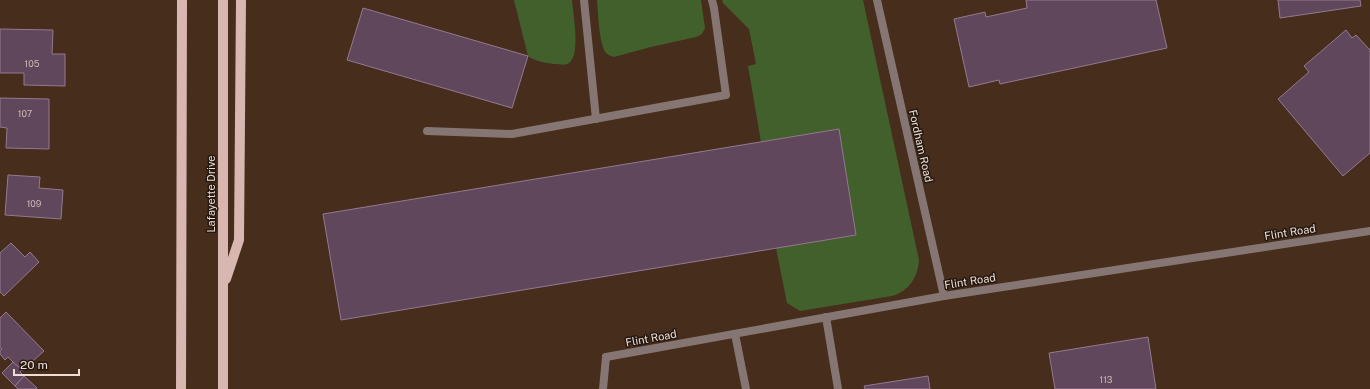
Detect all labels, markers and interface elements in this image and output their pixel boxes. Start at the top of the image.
house number: 105 [25,58,40,69]
house number: 107 [18,108,32,119]
street label: Fordham Road [907,109,935,183]
street label: Lafayette Drive [205,155,217,233]
house number: 109 [27,198,42,209]
street label: Flint Road [1264,222,1316,242]
street label: Flint Road [944,271,996,291]
street label: Flint Road [624,328,678,348]
scale bar [14,351,79,377]
text: 20 m [20,358,48,372]
house number: 113 [1100,374,1113,385]

